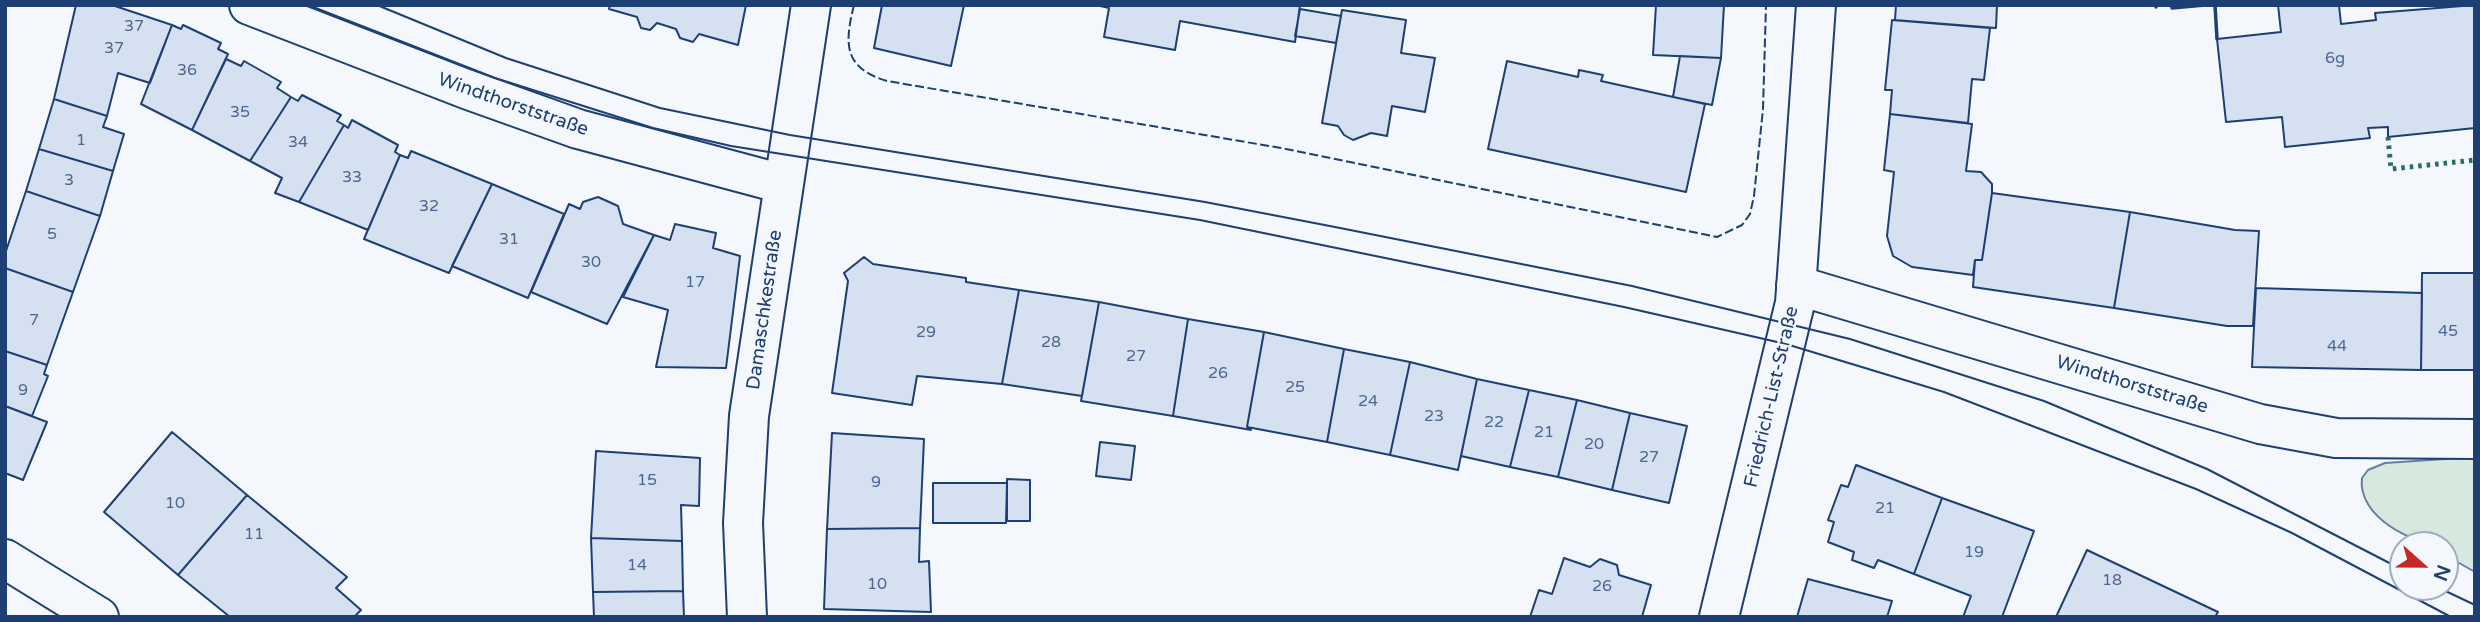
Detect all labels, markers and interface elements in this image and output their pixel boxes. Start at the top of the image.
house number: 37 [124,17,144,37]
house number: 37 [104,39,124,59]
house number: 6g [2325,49,2345,69]
house number: 36 [177,61,197,81]
street label: Windthorststraße [435,69,591,141]
house number: 35 [230,103,250,123]
house number: 1 [76,131,86,151]
house number: 34 [288,133,308,153]
house number: 33 [342,168,362,188]
house number: 3 [64,171,74,191]
house number: 32 [419,197,439,217]
house number: 5 [47,225,57,245]
street label: Damaschkestraße [742,229,788,391]
house number: 31 [499,230,519,250]
house number: 30 [581,253,601,273]
house number: 17 [685,273,705,293]
street label: Friedrich-List-Straße [1740,304,1804,490]
house number: 7 [29,311,39,331]
house number: 45 [2438,322,2458,342]
house number: 29 [916,323,936,343]
house number: 28 [1041,333,1061,353]
house number: 44 [2327,337,2347,357]
house number: 27 [1126,347,1146,367]
street label: Windthorststraße [2053,351,2211,419]
house number: 26 [1208,364,1228,384]
house number: 25 [1285,378,1305,398]
house number: 9 [18,381,28,401]
house number: 24 [1358,392,1378,412]
house number: 23 [1424,407,1444,427]
house number: 22 [1484,413,1504,433]
house number: 21 [1534,423,1554,443]
house number: 20 [1584,435,1604,455]
house number: 27 [1639,448,1659,468]
house number: 15 [637,471,657,491]
house number: 9 [871,473,881,493]
house number: 10 [165,494,185,514]
house number: 21 [1875,499,1895,519]
house number: 11 [244,525,264,545]
north arrow [2389,531,2459,601]
house number: 19 [1964,543,1984,563]
house number: 14 [627,556,647,576]
text: N [2429,562,2455,584]
house number: 18 [2102,571,2122,591]
house number: 10 [867,575,887,595]
house number: 26 [1592,577,1612,597]

